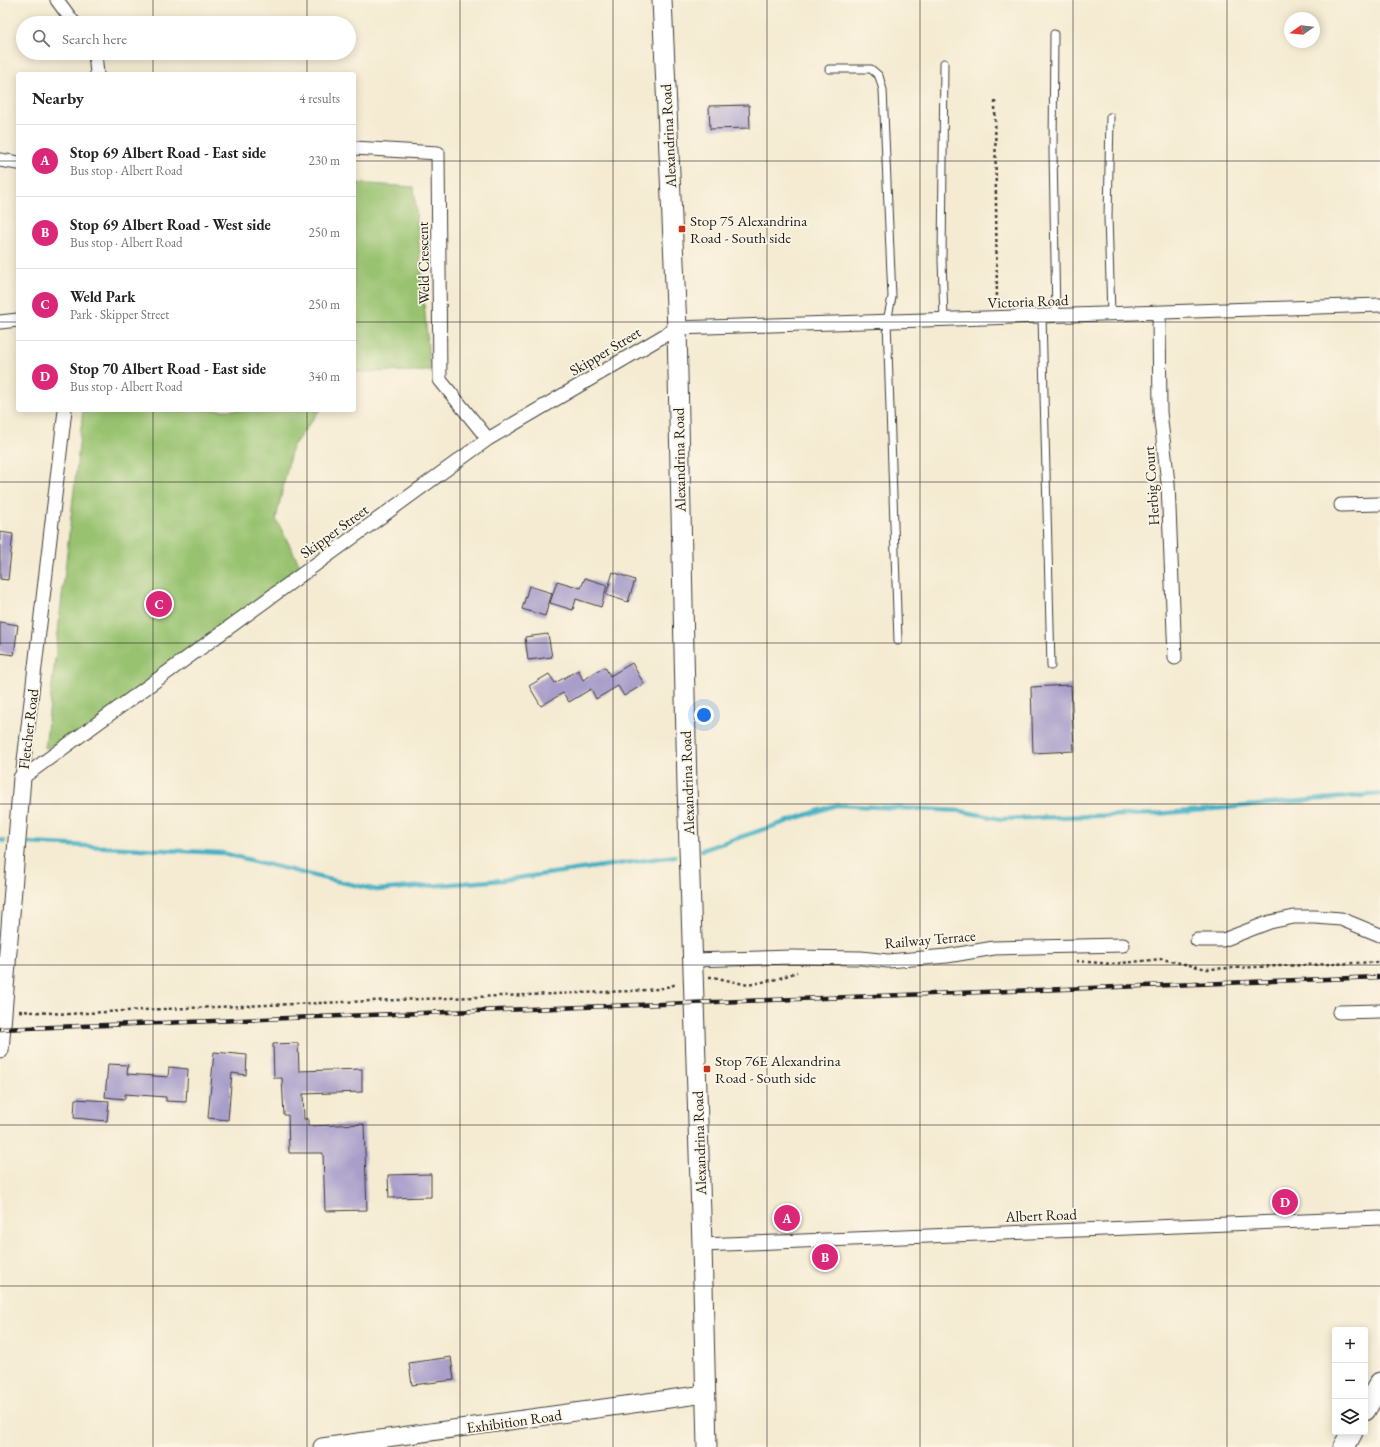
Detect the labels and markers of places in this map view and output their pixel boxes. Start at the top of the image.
place label: Stop 75 Alexandrina Road - South side [690,211,807,247]
marker: Stop 75 Alexandrina Road - South side [677,224,687,234]
pin: C [146,589,172,619]
place label: Stop 76E Alexandrina Road - South side [715,1051,841,1087]
marker: Stop 76E Alexandrina Road - South side [702,1064,712,1074]
pin: D [1272,1187,1298,1217]
pin: A [774,1203,800,1233]
pin: B [812,1242,838,1272]

